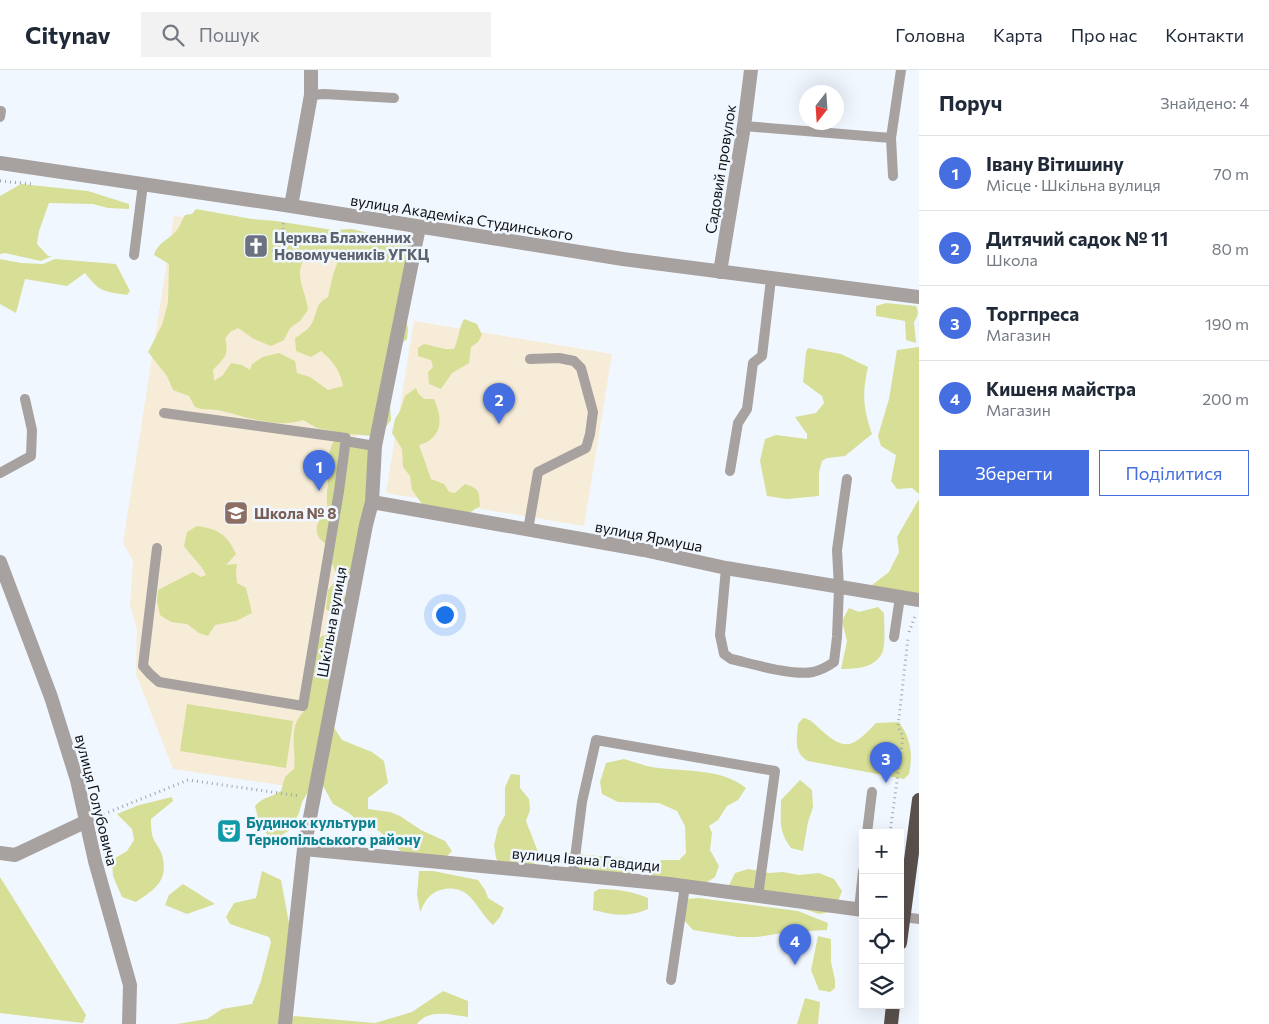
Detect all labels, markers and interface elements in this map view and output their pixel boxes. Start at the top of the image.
search box [141,12,491,57]
text: Citynav [25,20,111,49]
icon: search [159,21,187,49]
text: Пошук [199,23,260,46]
text: Головна [895,24,965,46]
text: Карта [993,24,1043,46]
text: Про нас [1071,24,1137,46]
text: Контакти [1165,24,1244,46]
north arrow [799,85,844,130]
text: Поруч [939,90,1002,115]
text: Знайдено: 4 [1160,93,1249,112]
street label: Садовий провулок [701,103,739,235]
text: Івану Вітишину [986,152,1124,175]
text: 1 [951,164,959,183]
text: 70 m [1213,164,1249,183]
text: Місце · Шкільна вулиця [986,175,1161,194]
street label: вулиця Академіка Студинського [349,190,575,244]
text: Дитячий садок № 11 [986,227,1168,250]
place label: Церква Блаженних Новомучеників УГКЦ [274,228,429,263]
church icon: Церква Блаженних Новомучеників УГКЦ [243,233,269,259]
text: 2 [950,239,960,258]
text: 80 m [1212,239,1249,258]
text: Школа [986,250,1038,269]
text: Торгпреса [986,302,1079,325]
text: 3 [950,314,960,333]
text: 190 m [1205,314,1249,333]
text: Магазин [986,325,1051,344]
text: Кишеня майстра [986,377,1136,400]
pin: 2 [483,383,515,424]
text: 4 [950,389,960,408]
text: 200 m [1202,389,1249,408]
text: Магазин [986,400,1051,419]
pin: 1 [303,450,335,491]
button: Зберегти [939,450,1089,496]
button: Поділитися [1099,450,1249,496]
school or university icon: Школа № 8 [223,500,249,526]
place label: Школа № 8 [254,504,336,522]
street label: вулиця Ярмуша [594,517,704,555]
street label: Шкільна вулиця [312,565,350,679]
your location [432,602,458,628]
street label: вулиця Голубовича [72,732,122,868]
pin: 3 [870,742,902,783]
place label: Будинок культури Тернопільського району [246,813,422,848]
theatre icon: Будинок культури Тернопільського району [216,818,242,844]
map controls [859,829,904,1009]
button: + [859,829,904,874]
street label: вулиця Івана Гавдиди [511,844,661,874]
button: − [859,874,904,919]
button: locate [859,919,904,964]
pin: 4 [779,924,811,965]
button: layers [859,964,904,1009]

